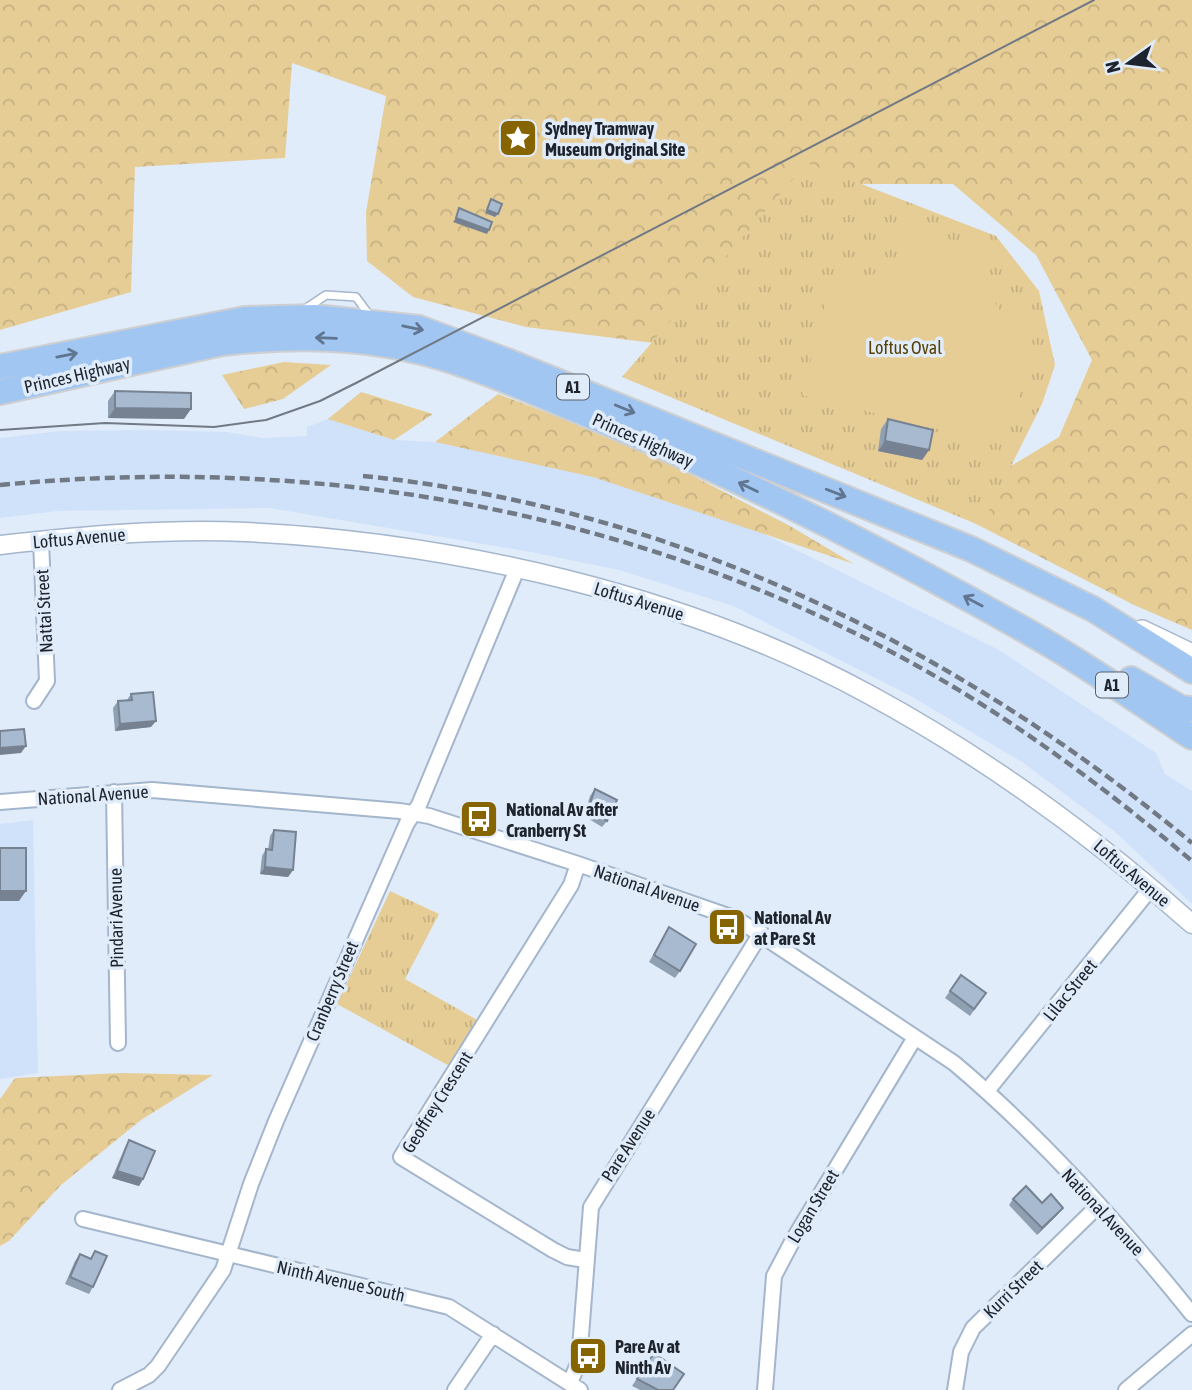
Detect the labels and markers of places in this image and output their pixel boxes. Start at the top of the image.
place icon: Sydney Tramway Museum Original Site [497,117,539,159]
place label: Sydney Tramway Museum Original Site [545,118,685,160]
bus stop icon: National Av after Cranberry St [458,798,500,840]
place label: National Av after Cranberry St [506,799,618,841]
bus stop icon: National Av at Pare St [706,906,748,948]
place label: National Av at Pare St [754,907,832,949]
bus stop icon: Pare Av at Ninth Av [567,1335,609,1377]
place label: Pare Av at Ninth Av [615,1336,681,1378]

